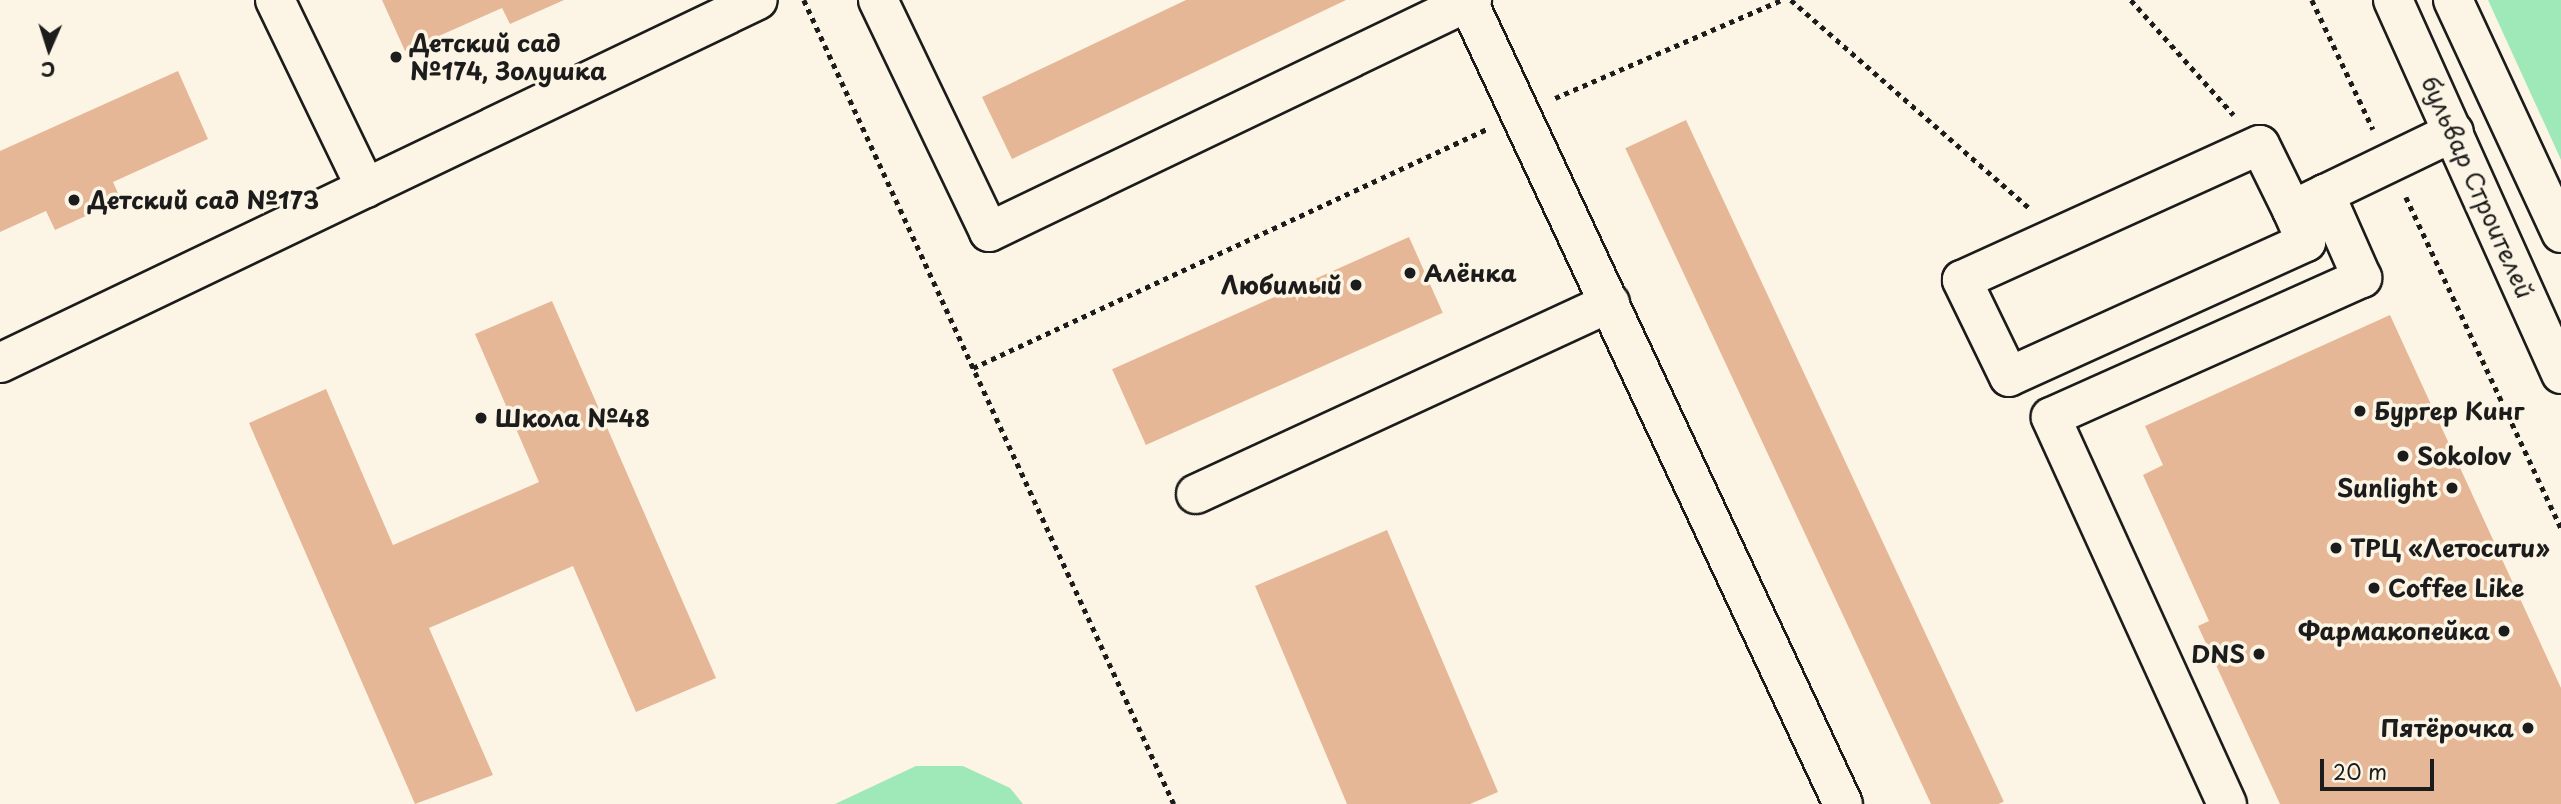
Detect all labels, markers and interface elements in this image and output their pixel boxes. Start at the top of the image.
north arrow [14,14,84,84]
place label: Детский сад №174, Золушка [410,29,607,85]
marker: Детский сад №174, Золушка [388,49,404,65]
text: С [40,56,56,84]
street label: бульвар Строителей [2416,71,2540,303]
place label: Детский сад №173 [88,186,320,214]
marker: Детский сад №173 [66,192,82,208]
place label: Алёнка [1424,259,1517,287]
marker: Алёнка [1402,265,1418,281]
place label: Любимый [1221,271,1342,299]
marker: Любимый [1348,277,1364,293]
place label: Бургер Кинг [2374,397,2525,425]
marker: Бургер Кинг [2352,403,2368,419]
place label: Школа №48 [495,404,651,432]
marker: Школа №48 [473,410,489,426]
place label: Sokolov [2417,442,2511,470]
marker: Sokolov [2395,448,2411,464]
place label: Sunlight [2337,474,2438,502]
marker: Sunlight [2444,480,2460,496]
place label: ТРЦ «Летосити» [2350,534,2551,562]
marker: ТРЦ «Летосити» [2328,540,2344,556]
place label: Coffee Like [2388,574,2526,602]
marker: Coffee Like [2366,580,2382,596]
place label: Фармакопейка [2298,617,2490,645]
marker: Фармакопейка [2496,623,2512,639]
place label: DNS [2191,640,2245,668]
marker: DNS [2251,646,2267,662]
place label: Пятёрочка [2381,714,2514,742]
marker: Пятёрочка [2520,720,2536,736]
scale bar [2323,744,2437,788]
text: 20 m [2333,755,2387,787]

